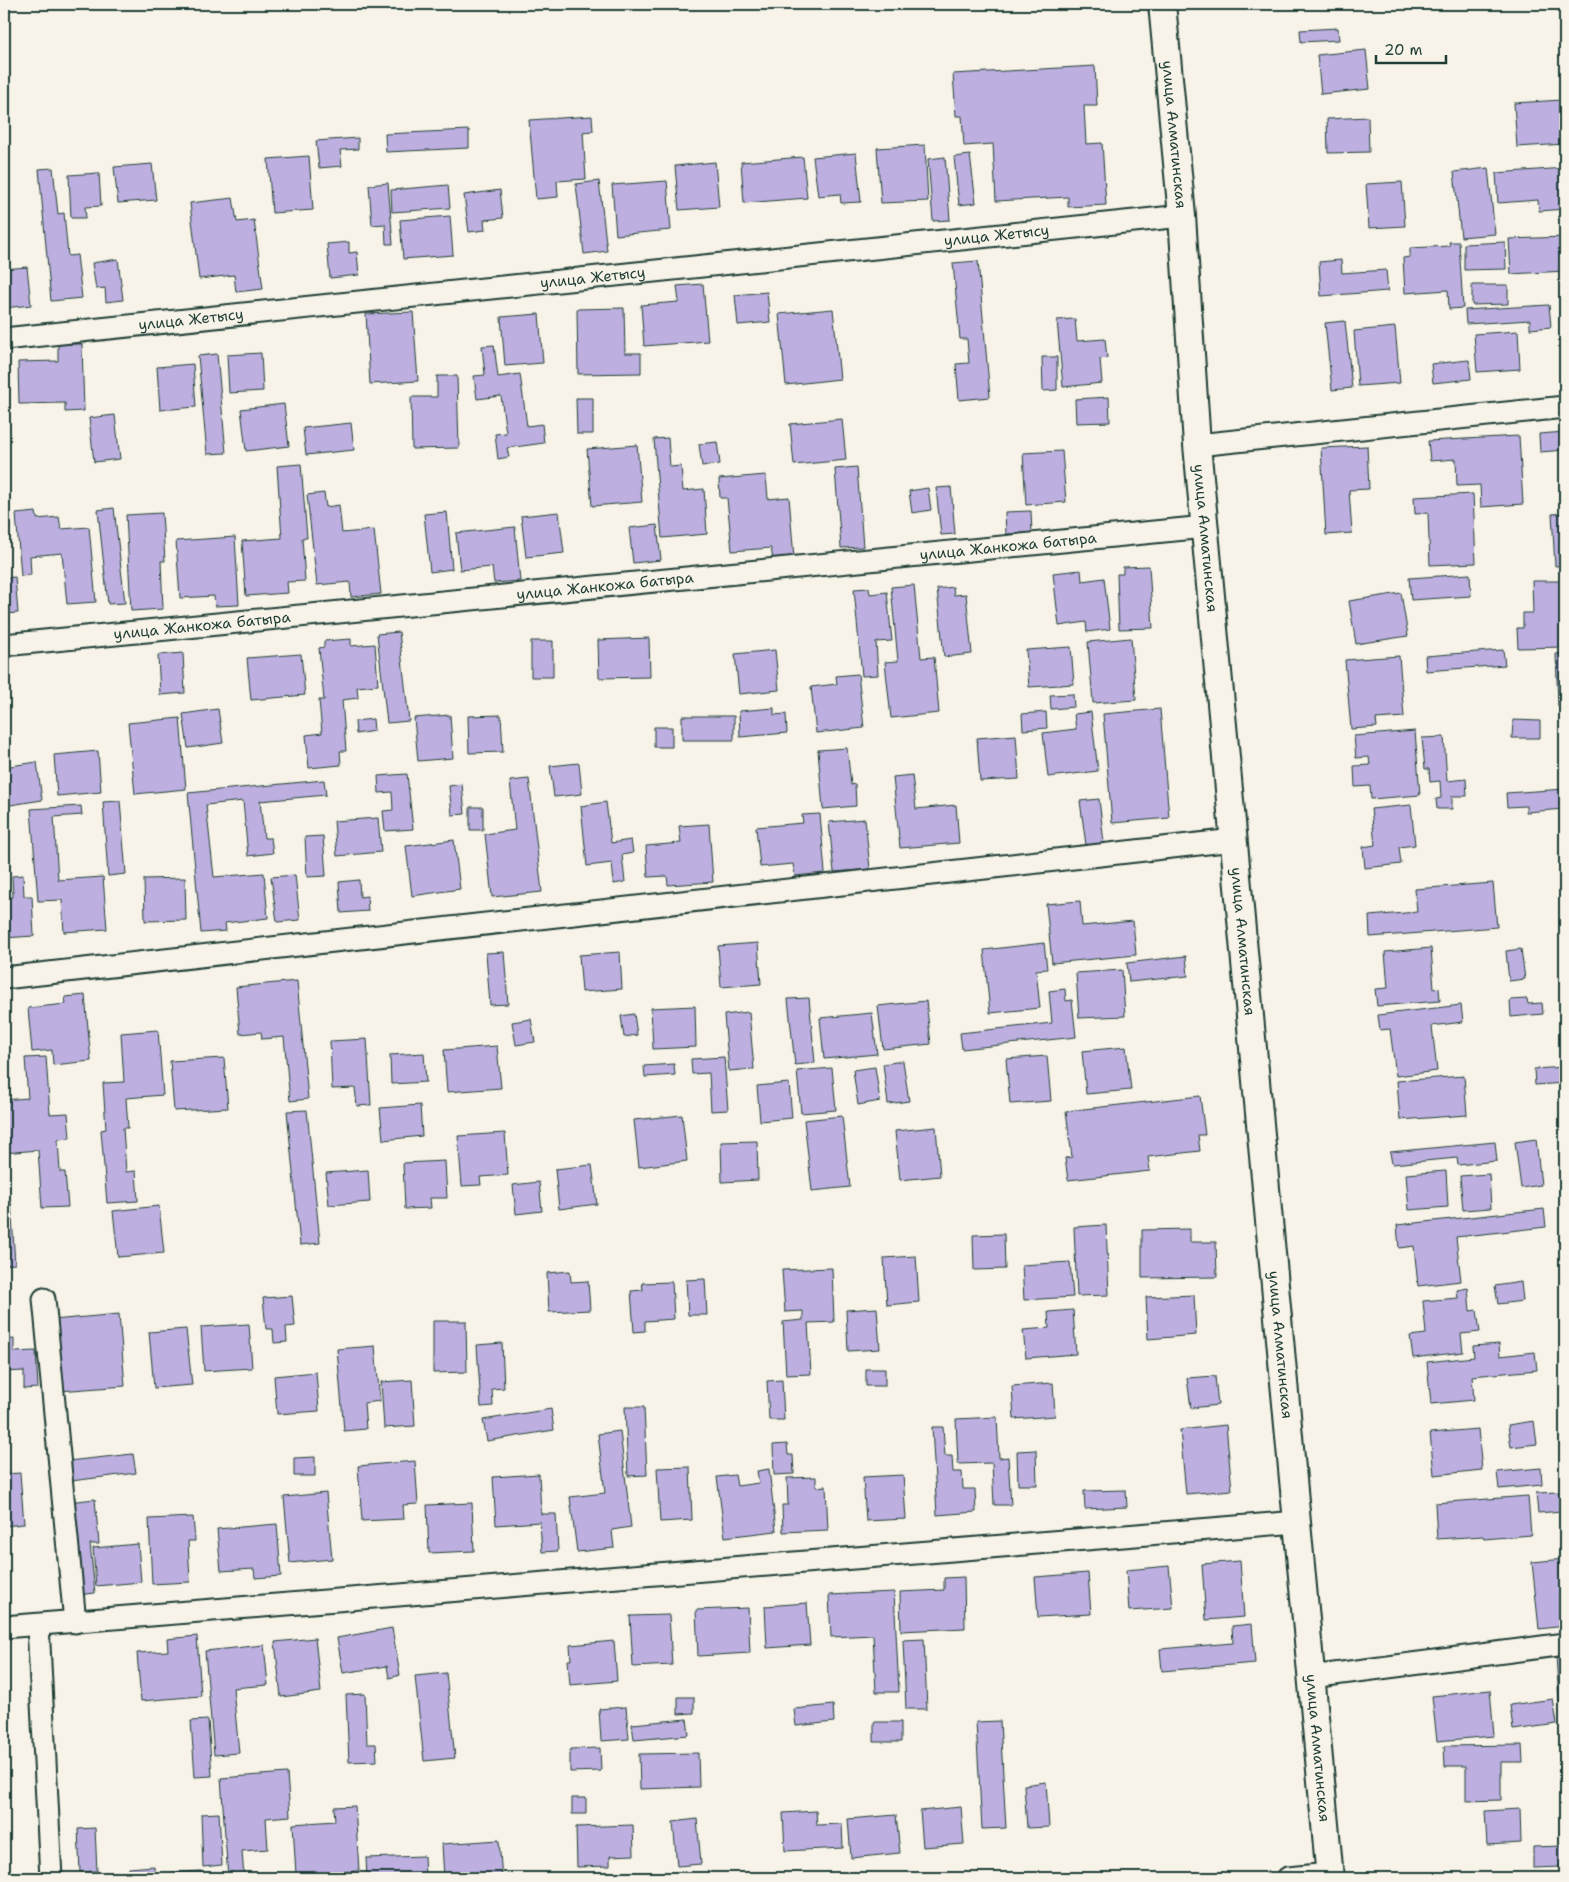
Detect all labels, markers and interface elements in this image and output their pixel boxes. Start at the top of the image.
scale bar [1376,32,1446,64]
text: 20 m [1384,40,1423,60]
street label: улица Алматинская [1157,59,1191,209]
street label: улица Жетысу [943,220,1050,251]
street label: улица Жетысу [539,262,646,293]
street label: улица Жетысу [137,304,245,335]
street label: улица Алматинская [1189,463,1222,613]
street label: улица Жанкожа батыра [919,528,1098,565]
street label: улица Жанкожа батыра [516,567,695,605]
street label: улица Жанкожа батыра [113,607,292,644]
street label: улица Алматинская [1226,867,1260,1016]
street label: улица Алматинская [1264,1270,1297,1420]
street label: улица Алматинская [1301,1673,1335,1823]

